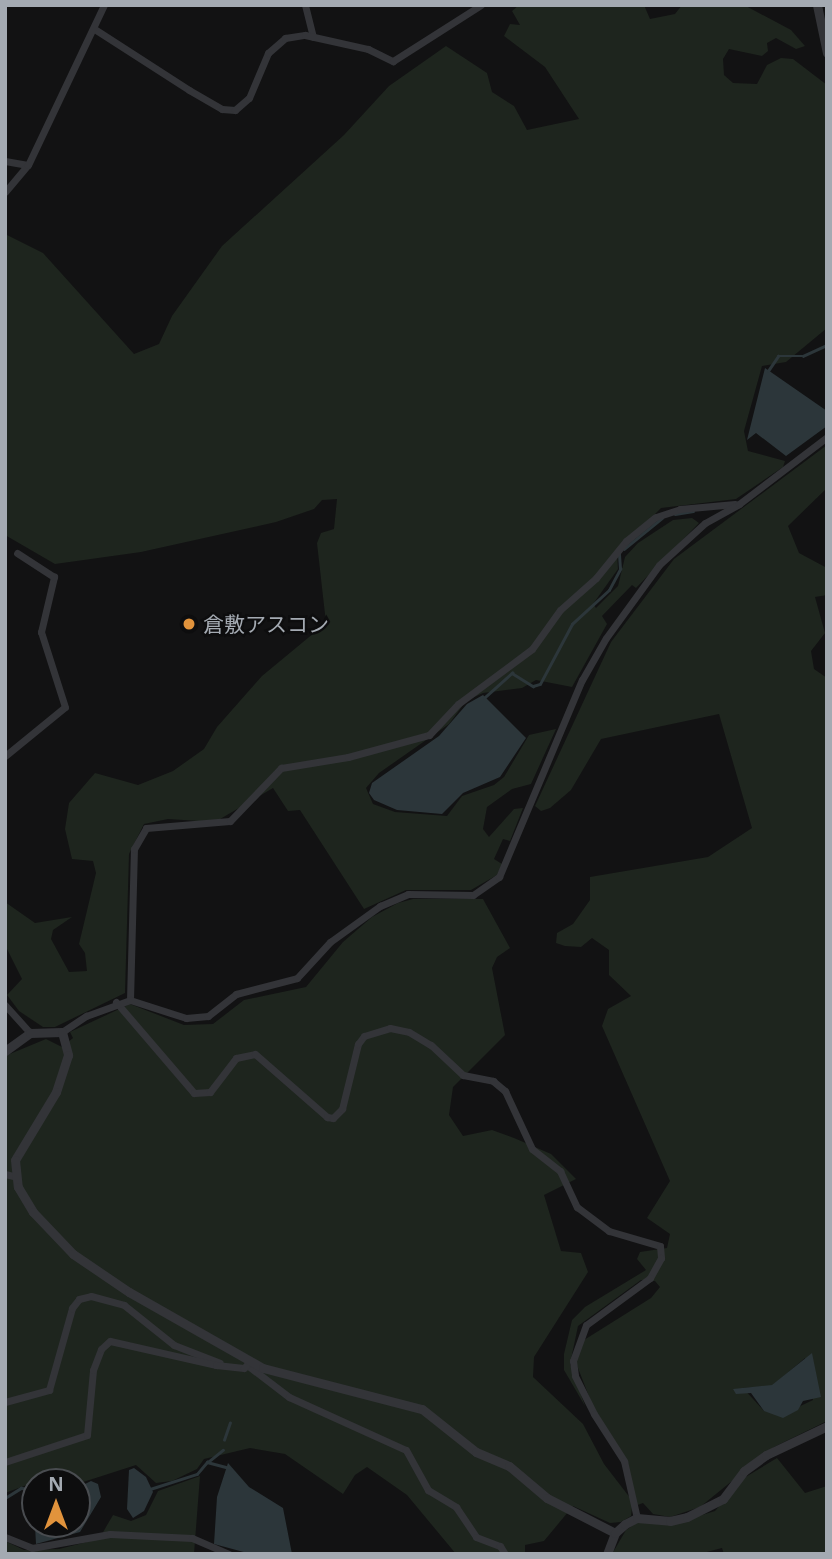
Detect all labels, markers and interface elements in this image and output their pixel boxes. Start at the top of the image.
place label: 倉敷アスコン [203,611,329,637]
marker: 倉敷アスコン [181,616,197,632]
north arrow [21,1468,91,1538]
text: N [48,1471,64,1497]

